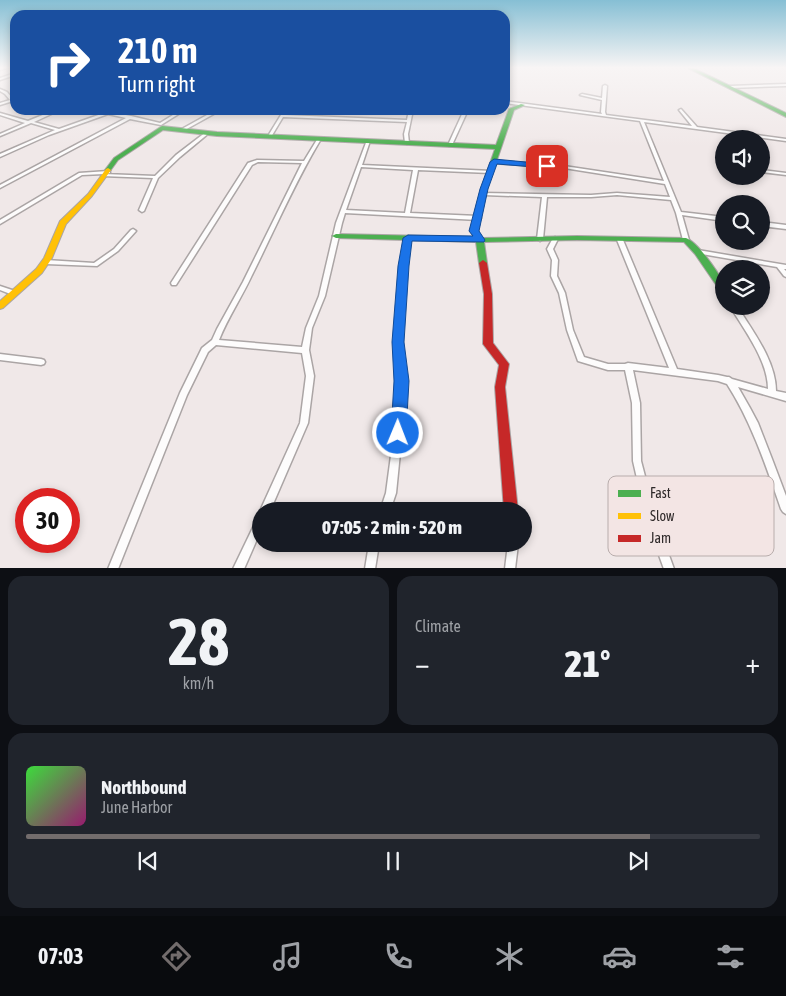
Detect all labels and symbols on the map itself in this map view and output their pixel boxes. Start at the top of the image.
pin [526,145,568,187]
position arrow [371,406,423,458]
legend [608,476,774,556]
text: Fast [650,485,671,501]
speed limit sign: 30 [15,488,80,553]
text: Slow [650,508,675,524]
text: Jam [650,530,671,546]

